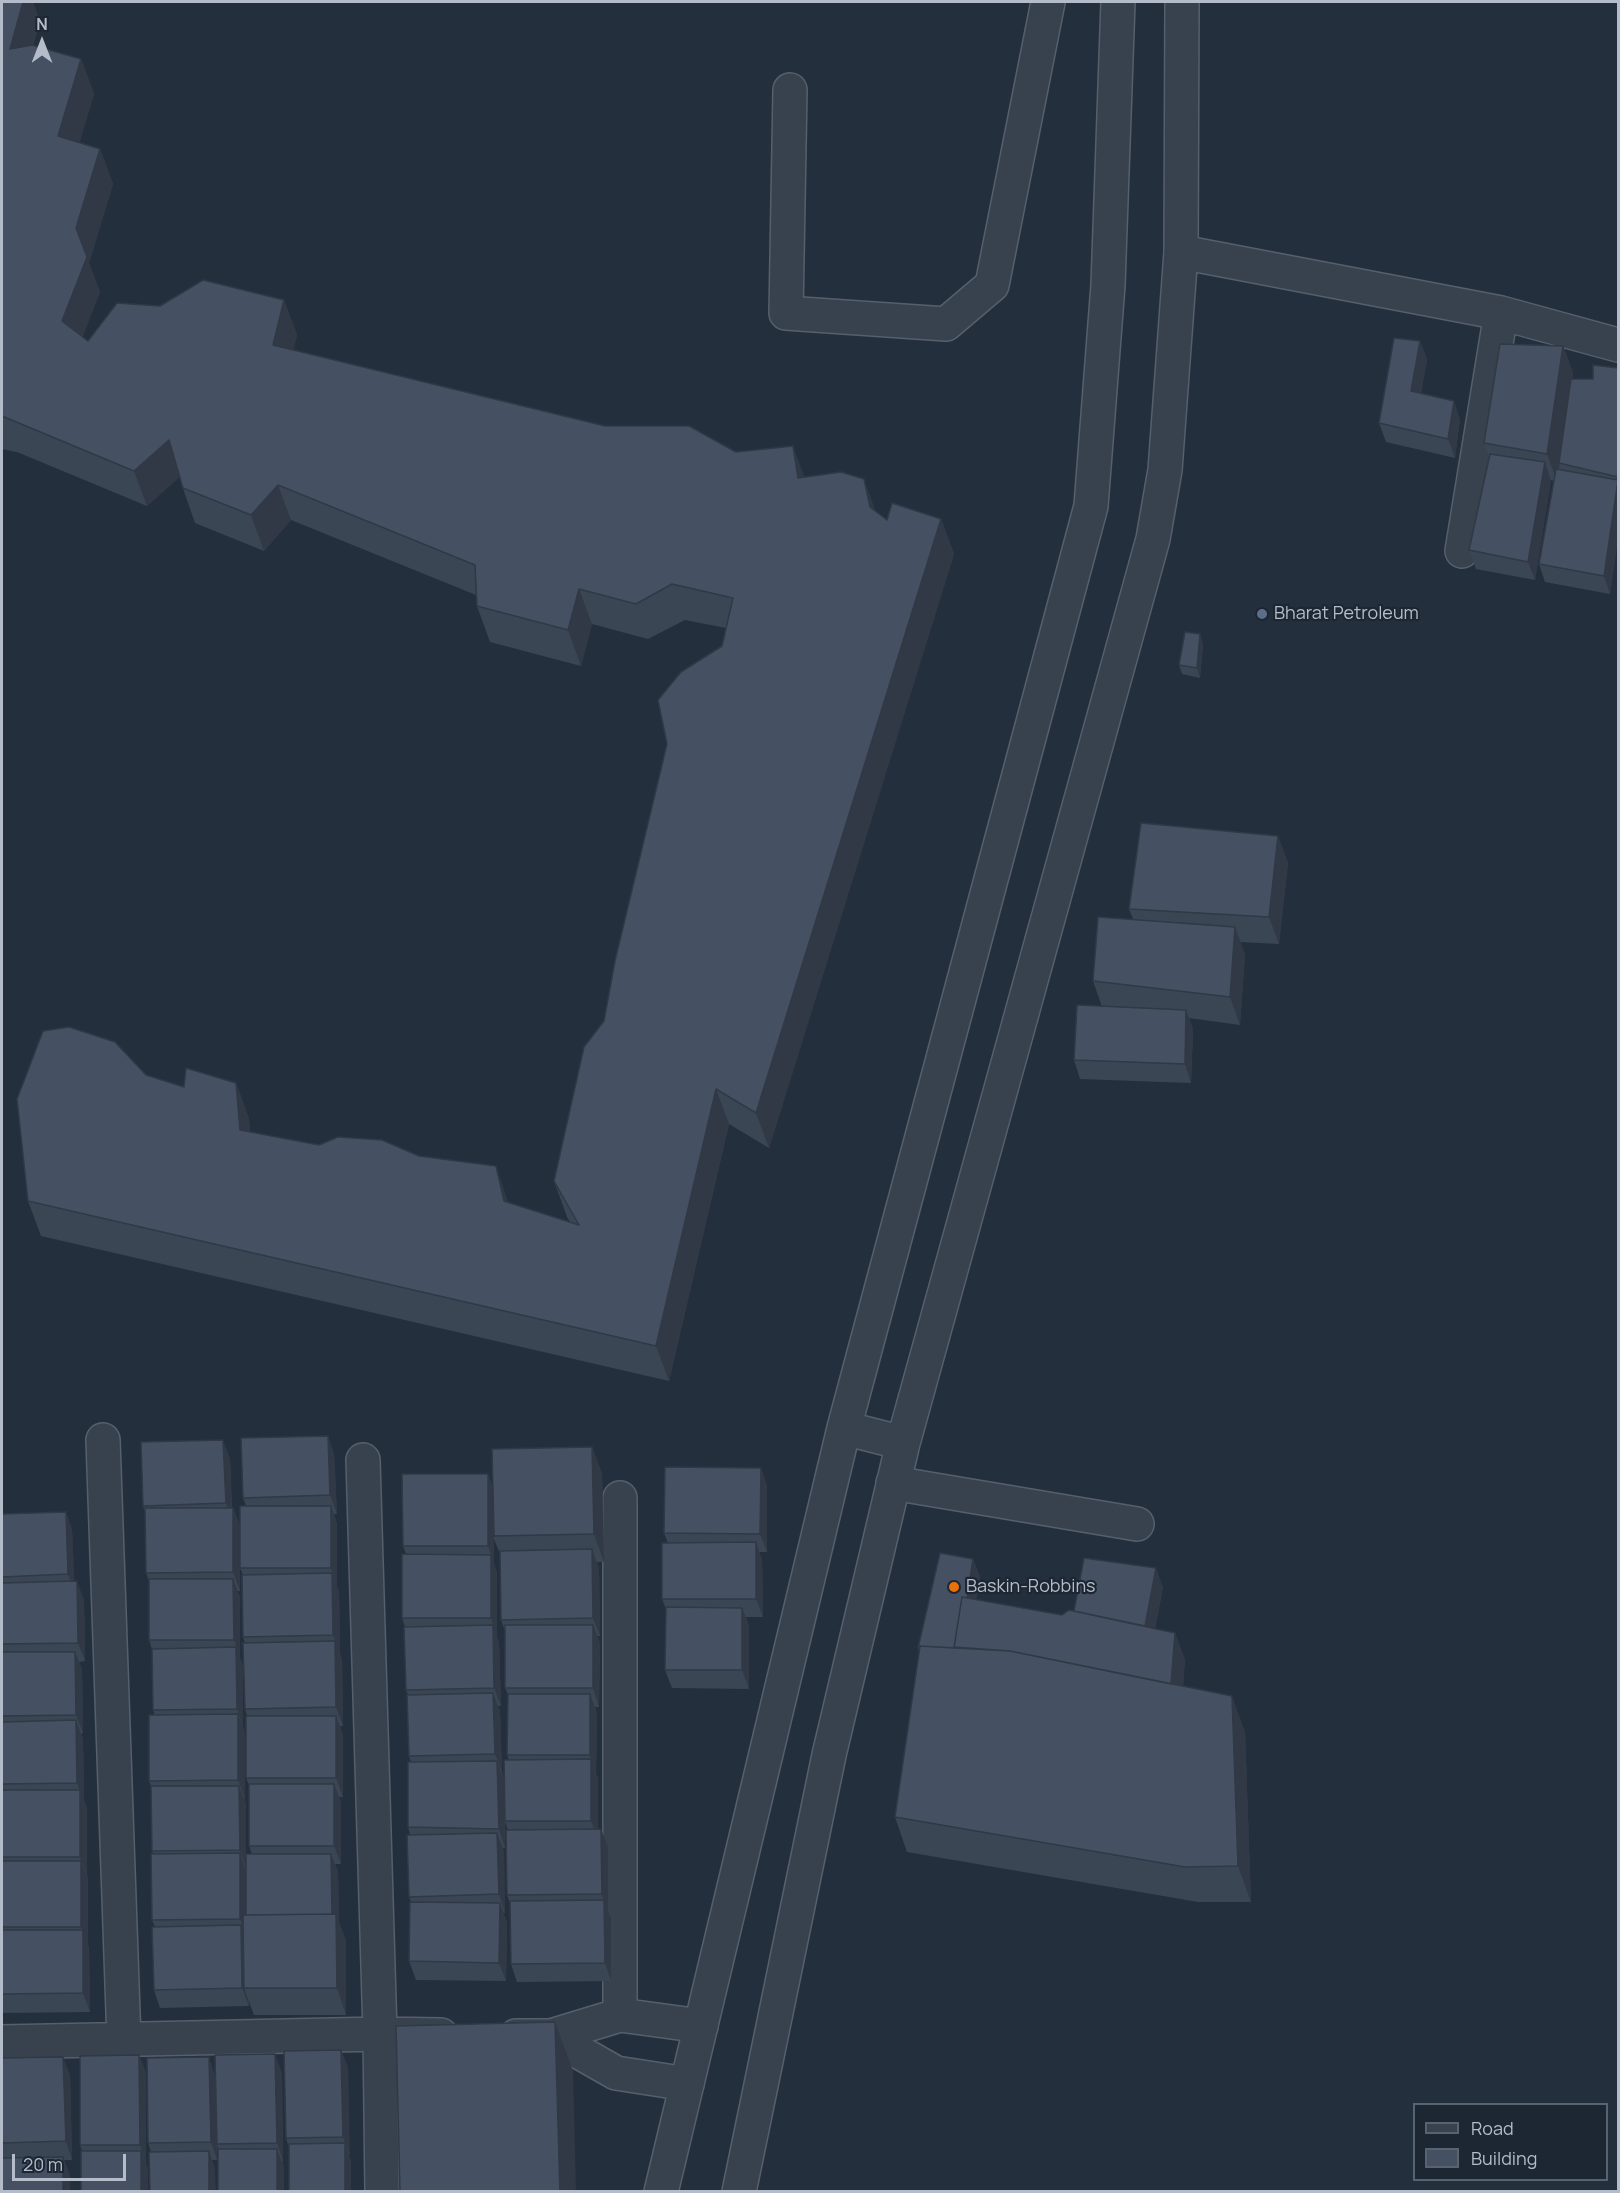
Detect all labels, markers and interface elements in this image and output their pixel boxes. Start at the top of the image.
north arrow [12,12,72,72]
text: N [36,13,48,35]
place label: Bharat Petroleum [1274,603,1419,625]
marker: Bharat Petroleum [1255,607,1269,621]
place label: Baskin-Robbins [966,1576,1096,1598]
marker: Baskin-Robbins [947,1580,961,1594]
legend [1413,2103,1608,2181]
text: Road [1471,2116,1514,2140]
scale bar [15,2142,129,2180]
text: Building [1471,2146,1537,2170]
text: 20 m [23,2152,63,2176]

